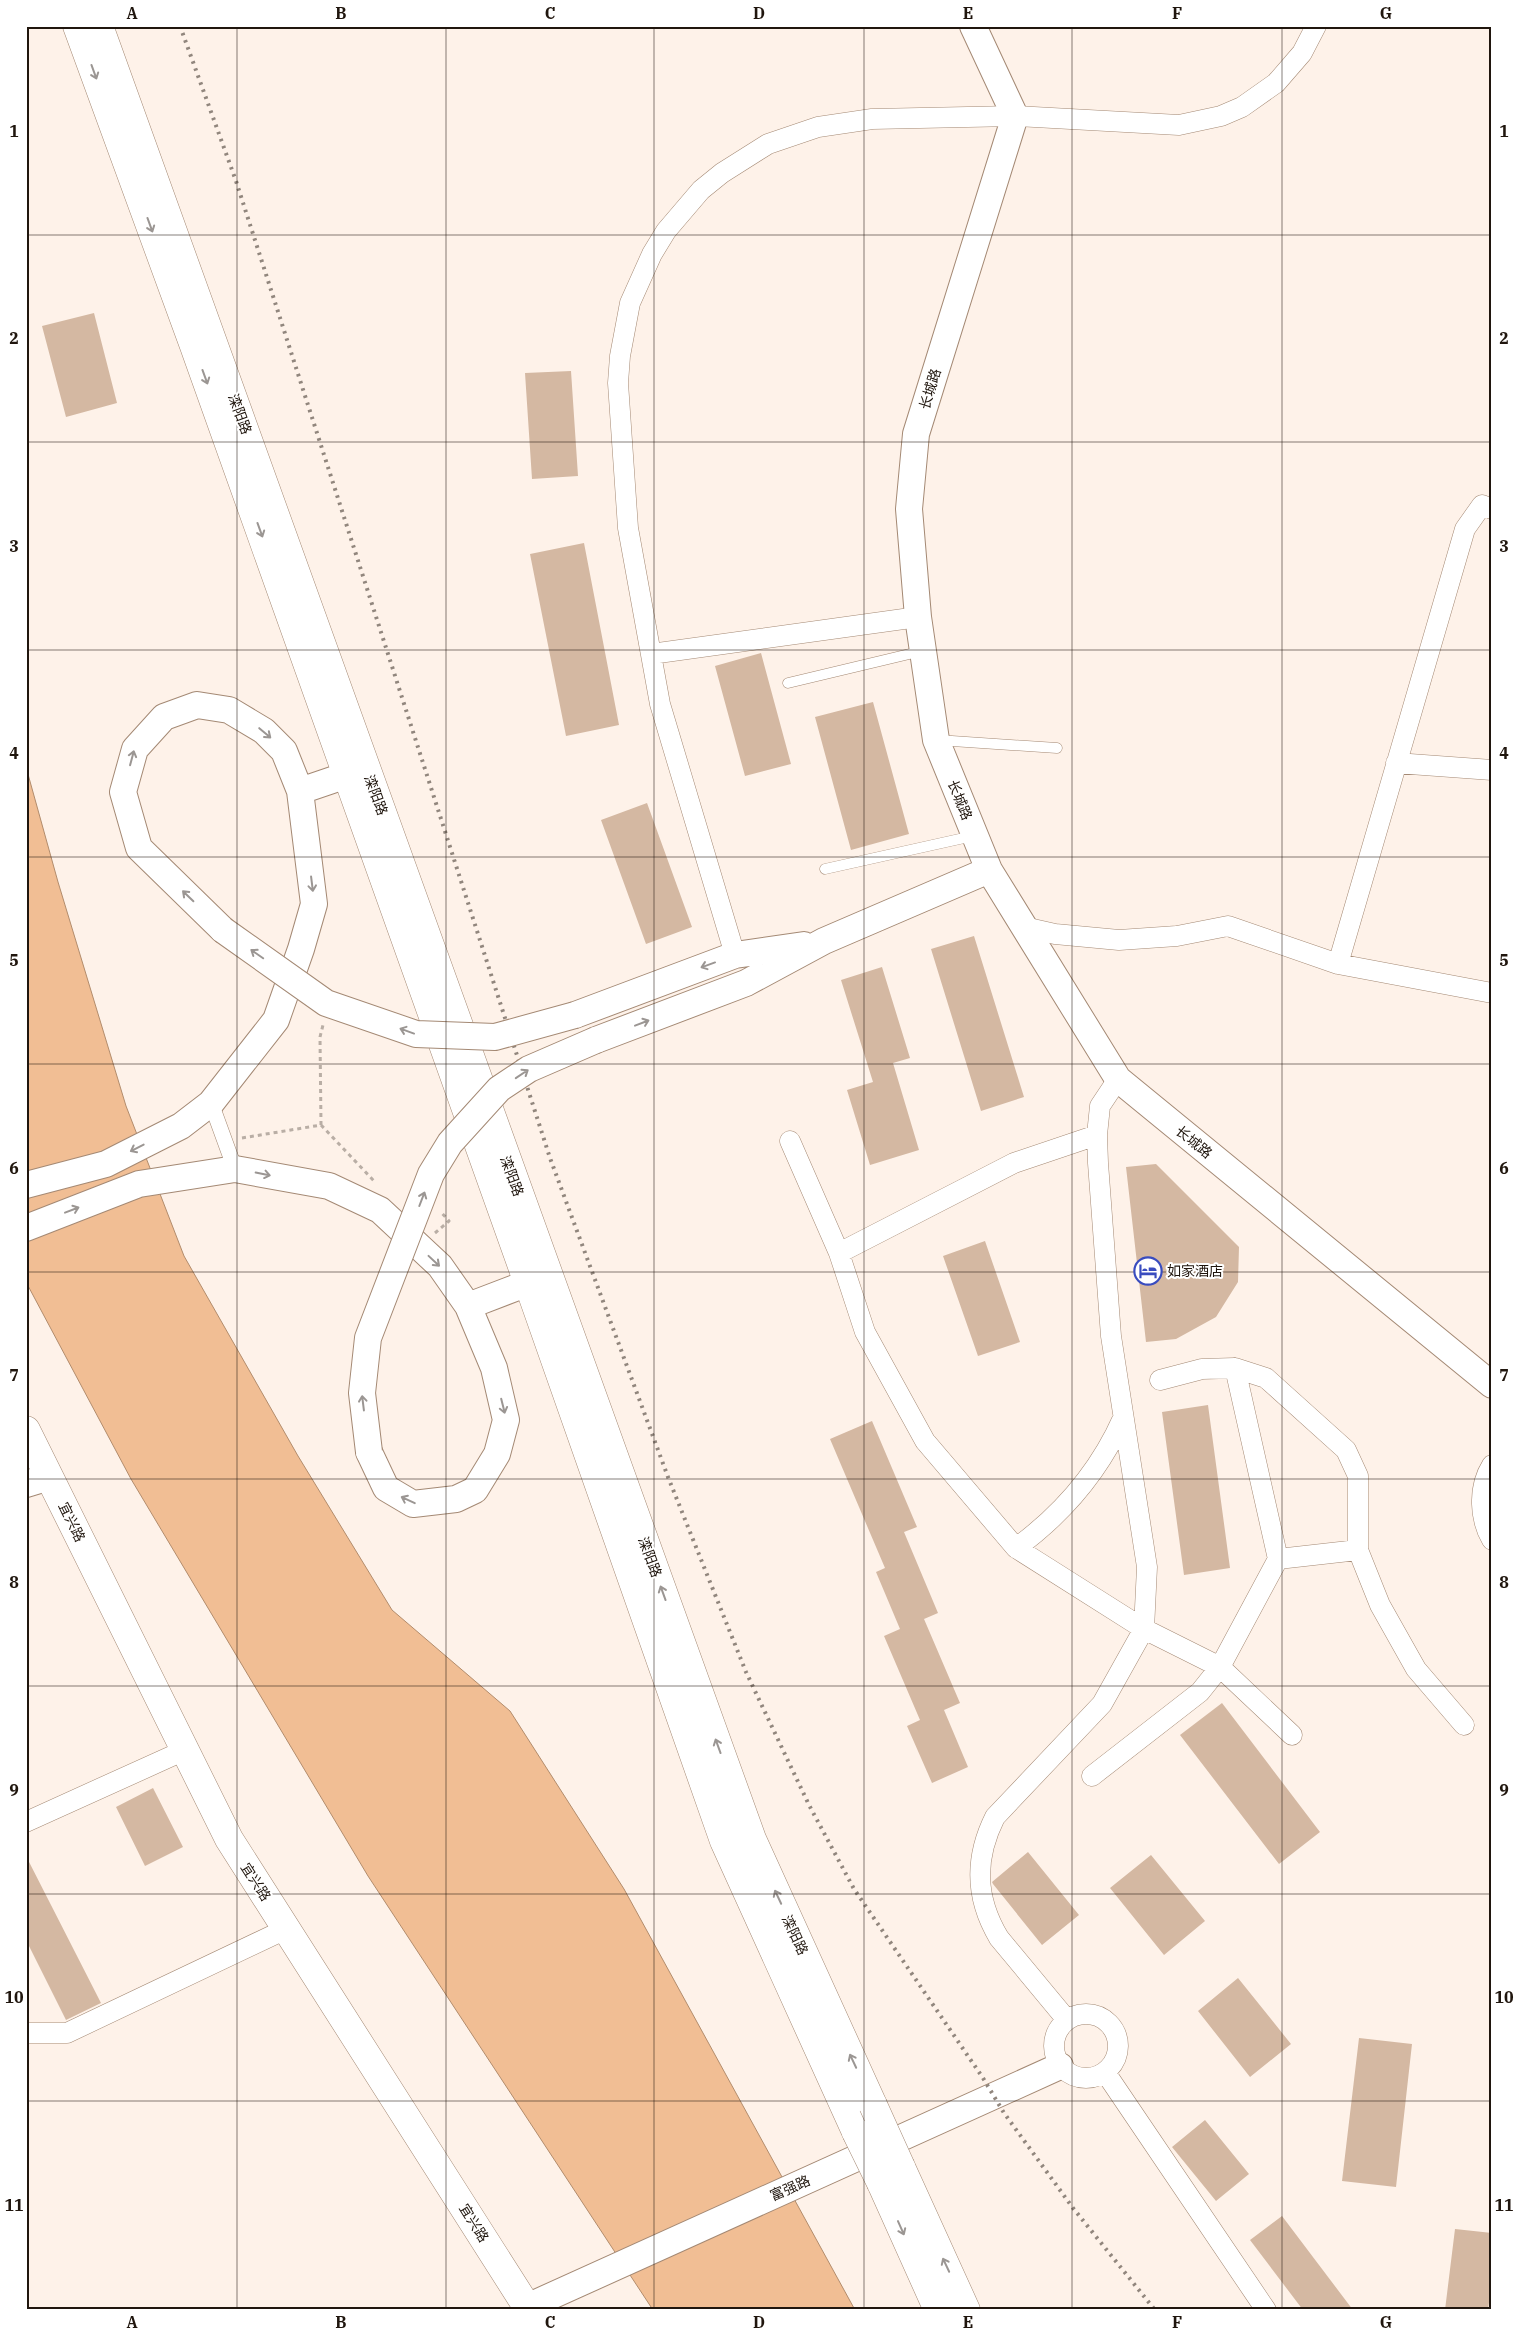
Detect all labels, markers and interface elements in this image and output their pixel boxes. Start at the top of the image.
text: A [126,3,138,23]
text: B [335,3,347,23]
text: C [545,3,555,23]
text: D [753,3,765,23]
text: E [963,3,973,23]
text: F [1172,3,1182,23]
text: G [1380,3,1392,23]
one-way arrow [90,64,99,79]
text: 1 [9,121,19,141]
text: 1 [1499,121,1509,141]
one-way arrow [146,216,155,232]
text: 2 [9,328,19,348]
text: 2 [1499,328,1509,348]
street label: 长城路 [915,366,945,412]
one-way arrow [201,369,210,385]
street label: 滦阳路 [224,391,256,437]
one-way arrow [256,522,265,538]
text: 3 [9,536,19,556]
text: 3 [1499,536,1509,556]
one-way arrow [258,728,271,739]
text: 4 [9,743,19,763]
text: 4 [1499,743,1509,763]
one-way arrow [128,750,138,766]
street label: 滦阳路 [360,772,392,818]
street label: 长城路 [944,777,976,823]
one-way arrow [307,875,317,891]
one-way arrow [182,890,194,902]
one-way arrow [251,949,265,959]
text: 5 [9,950,19,970]
text: 5 [1499,950,1509,970]
one-way arrow [701,961,717,970]
one-way arrow [634,1018,649,1027]
one-way arrow [400,1026,415,1035]
one-way arrow [515,1069,529,1079]
street label: 长城路 [1172,1122,1216,1162]
one-way arrow [130,1143,145,1153]
street label: 滦阳路 [496,1153,528,1199]
text: 6 [9,1158,19,1178]
text: 6 [1499,1158,1509,1178]
one-way arrow [255,1170,271,1179]
one-way arrow [418,1191,427,1207]
one-way arrow [64,1205,79,1214]
one-way arrow [428,1255,441,1267]
hotel icon: 如家酒店 [1133,1256,1163,1286]
place label: 如家酒店 [1167,1262,1223,1280]
text: 7 [9,1365,19,1385]
text: 7 [1499,1365,1509,1385]
one-way arrow [358,1396,368,1412]
one-way arrow [499,1397,508,1413]
one-way arrow [401,1495,416,1504]
street label: 宜兴路 [55,1499,89,1545]
street label: 滦阳路 [634,1534,666,1580]
text: 8 [9,1572,19,1592]
text: 8 [1499,1572,1509,1592]
one-way arrow [658,1586,667,1602]
one-way arrow [713,1739,722,1754]
text: 9 [9,1780,19,1800]
text: 9 [1499,1780,1509,1800]
street label: 宜兴路 [237,1859,275,1905]
one-way arrow [773,1890,782,1905]
street label: 滦阳路 [778,1912,812,1958]
text: 10 [4,1987,24,2007]
text: 10 [1494,1987,1514,2007]
one-way arrow [847,2054,857,2069]
street label: 富强路 [767,2171,813,2205]
text: 11 [4,2195,24,2215]
text: 11 [1494,2195,1514,2215]
street label: 宜兴路 [455,2200,493,2246]
one-way arrow [897,2220,907,2235]
one-way arrow [941,2258,950,2273]
text: A [126,2312,138,2332]
text: B [335,2312,347,2332]
text: C [545,2312,555,2332]
text: D [753,2312,765,2332]
text: E [963,2312,973,2332]
text: F [1172,2312,1182,2332]
text: G [1380,2312,1392,2332]

